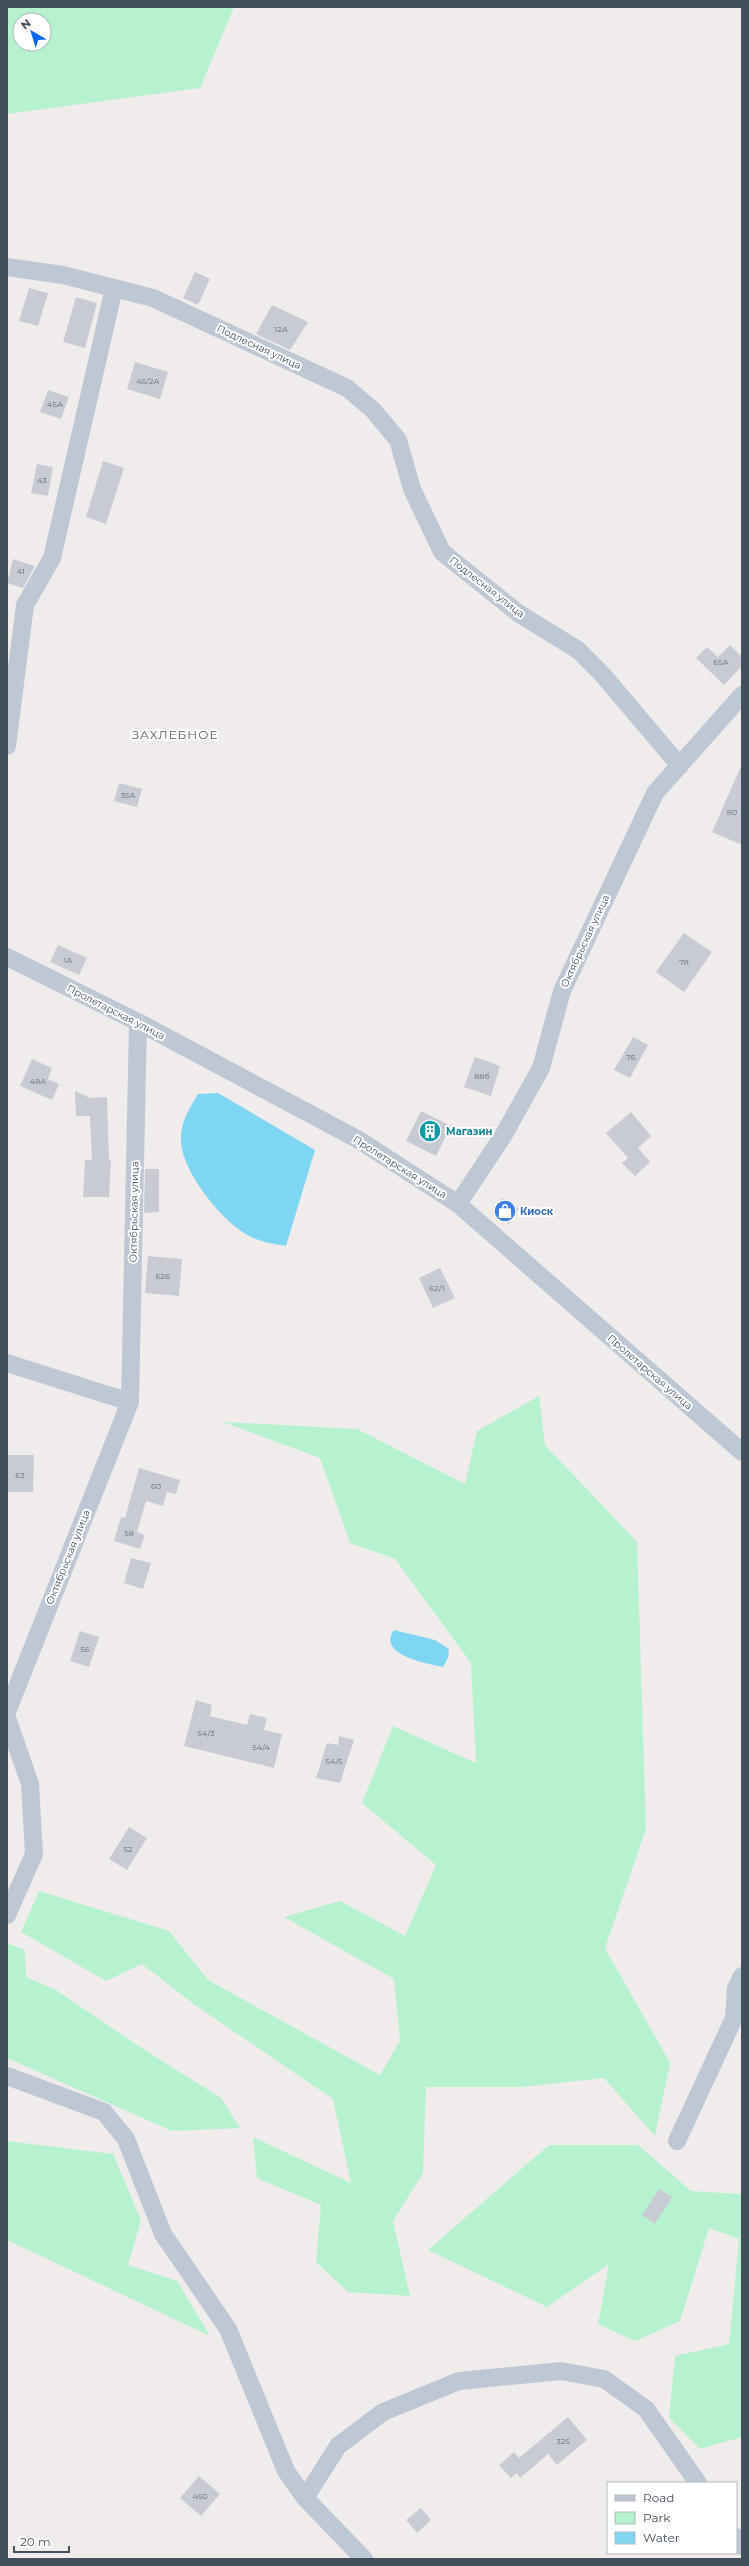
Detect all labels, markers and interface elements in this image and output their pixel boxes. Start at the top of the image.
north arrow [12,12,52,52]
text: N [18,16,34,32]
street label: Подлесная улица [215,322,303,372]
house number: 12А [274,324,288,334]
house number: 45/2А [137,376,160,386]
house number: 45А [47,399,63,409]
house number: 43 [37,475,47,485]
street label: Подлесная улица [447,554,527,620]
house number: 41 [17,566,25,576]
house number: 65А [713,657,729,667]
district label: ЗАХЛЕБНОЕ [132,727,218,742]
house number: 35А [121,790,135,800]
house number: 80 [727,807,737,817]
street label: Октябрьская улица [558,892,612,990]
house number: 1А [64,955,72,965]
house number: 78 [679,957,689,967]
street label: Пролетарская улица [65,982,167,1042]
house number: 76 [626,1052,636,1062]
house number: 88б [474,1071,490,1081]
house number: 48А [30,1076,46,1086]
building icon: Магазин [417,1118,443,1144]
place label: Магазин [446,1125,493,1138]
street label: Пролетарская улица [351,1133,449,1201]
street label: Октябрьская улица [127,1161,141,1263]
shop icon: Киоск [492,1198,518,1224]
place label: Киоск [520,1205,554,1218]
house number: 62Б [155,1271,171,1281]
house number: 62/1 [429,1283,445,1293]
street label: Пролетарская улица [605,1332,695,1412]
house number: 63 [15,1470,25,1480]
house number: 60 [151,1481,161,1491]
street label: Октябрьская улица [43,1508,93,1606]
house number: 58 [124,1528,134,1538]
house number: 56 [80,1644,90,1654]
house number: 54/3 [197,1728,215,1738]
house number: 54/4 [252,1742,270,1752]
house number: 54/5 [325,1756,343,1766]
house number: 52 [123,1844,133,1854]
house number: 325 [556,2436,570,2446]
legend [607,2482,737,2554]
text: Road [643,2490,674,2505]
house number: 450 [192,2491,208,2501]
text: Park [643,2510,671,2525]
scale bar [14,2528,69,2554]
text: Water [643,2530,680,2545]
text: 20 m [20,2534,51,2549]

